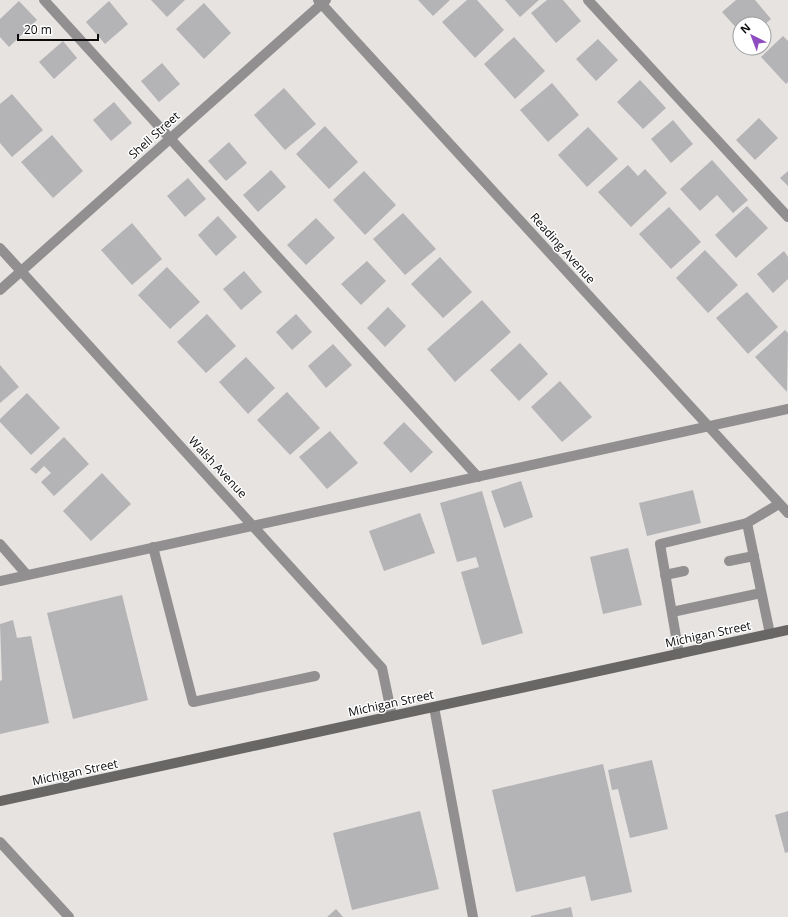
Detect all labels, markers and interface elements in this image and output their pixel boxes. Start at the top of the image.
scale bar [18,16,98,42]
north arrow [732,16,772,56]
text: N [737,20,753,37]
text: 20 m [24,21,52,38]
street label: Shell Street [125,107,183,163]
street label: Reading Avenue [527,209,600,287]
street label: Walsh Avenue [185,432,251,502]
street label: Michigan Street [664,617,752,651]
street label: Michigan Street [347,686,435,720]
street label: Michigan Street [31,755,119,789]

